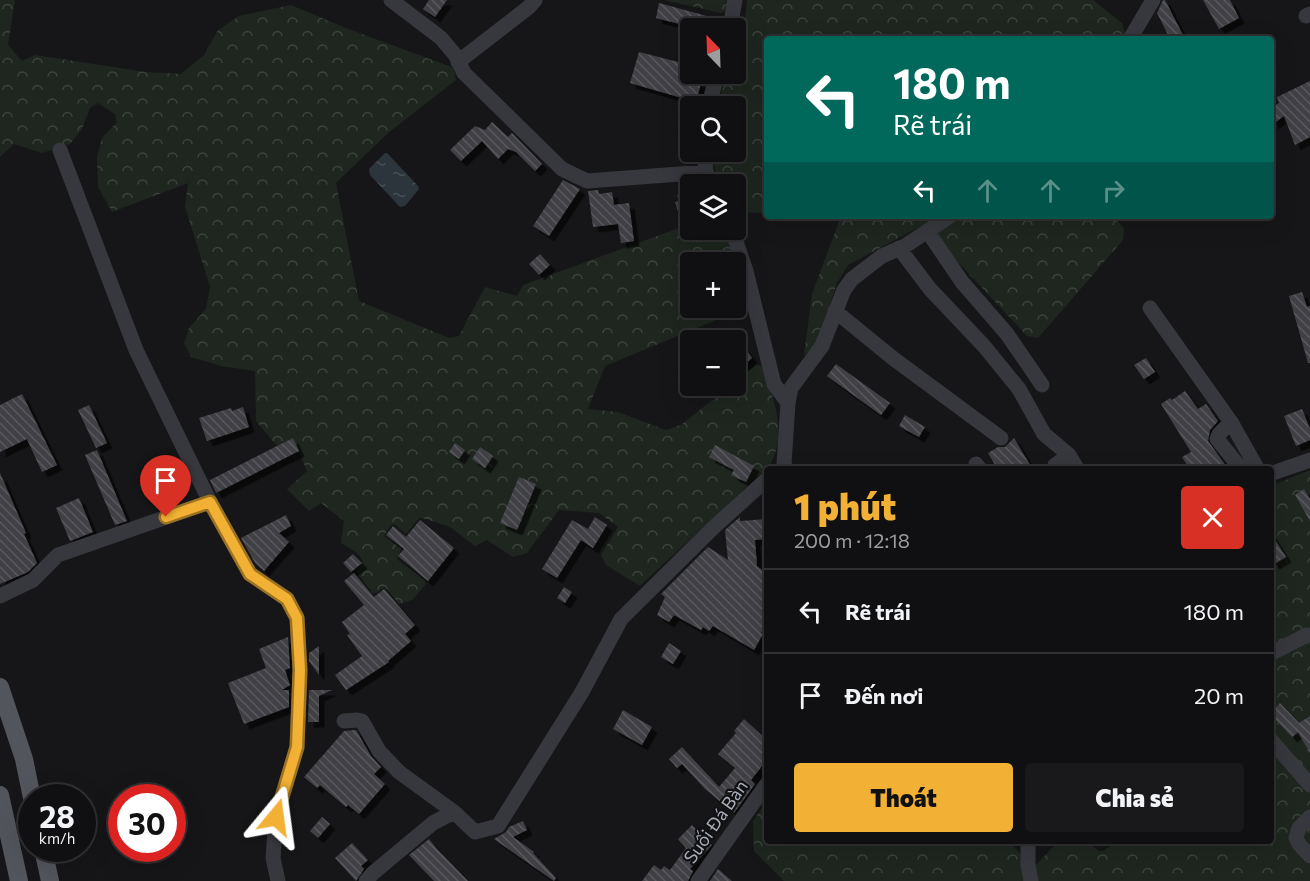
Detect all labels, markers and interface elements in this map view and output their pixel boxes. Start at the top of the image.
north arrow [680,18,746,84]
map controls [680,18,746,396]
text: 180 m [893,56,1011,108]
icon: left [794,60,872,138]
button: search [680,96,746,162]
text: Rẽ trái [893,108,972,141]
button: layers [680,174,746,240]
icon: left [908,174,941,207]
icon: ahead [971,174,1004,207]
icon: ahead [1034,174,1067,207]
icon: right [1097,174,1130,207]
button: + [680,252,746,318]
button: − [680,330,746,396]
pin [140,455,191,517]
icon: arrive [149,464,182,497]
text: 1 phút [794,483,896,527]
button: close [1181,486,1244,549]
text: 200 m · 12:18 [794,528,910,552]
icon: left [794,595,827,628]
text: Rẽ trái [845,598,911,625]
text: 180 m [1183,598,1244,625]
icon: arrive [794,679,827,712]
text: Đến nơi [845,682,923,709]
text: 20 m [1194,682,1244,709]
button: Thoát [794,763,1013,832]
button: Chia sẻ [1025,763,1244,832]
street label: Suối Đá Bàn [678,775,752,867]
speed limit sign: 30 [108,784,186,862]
position arrow [244,785,308,849]
text: 28 [39,797,75,834]
text: km/h [39,829,75,847]

